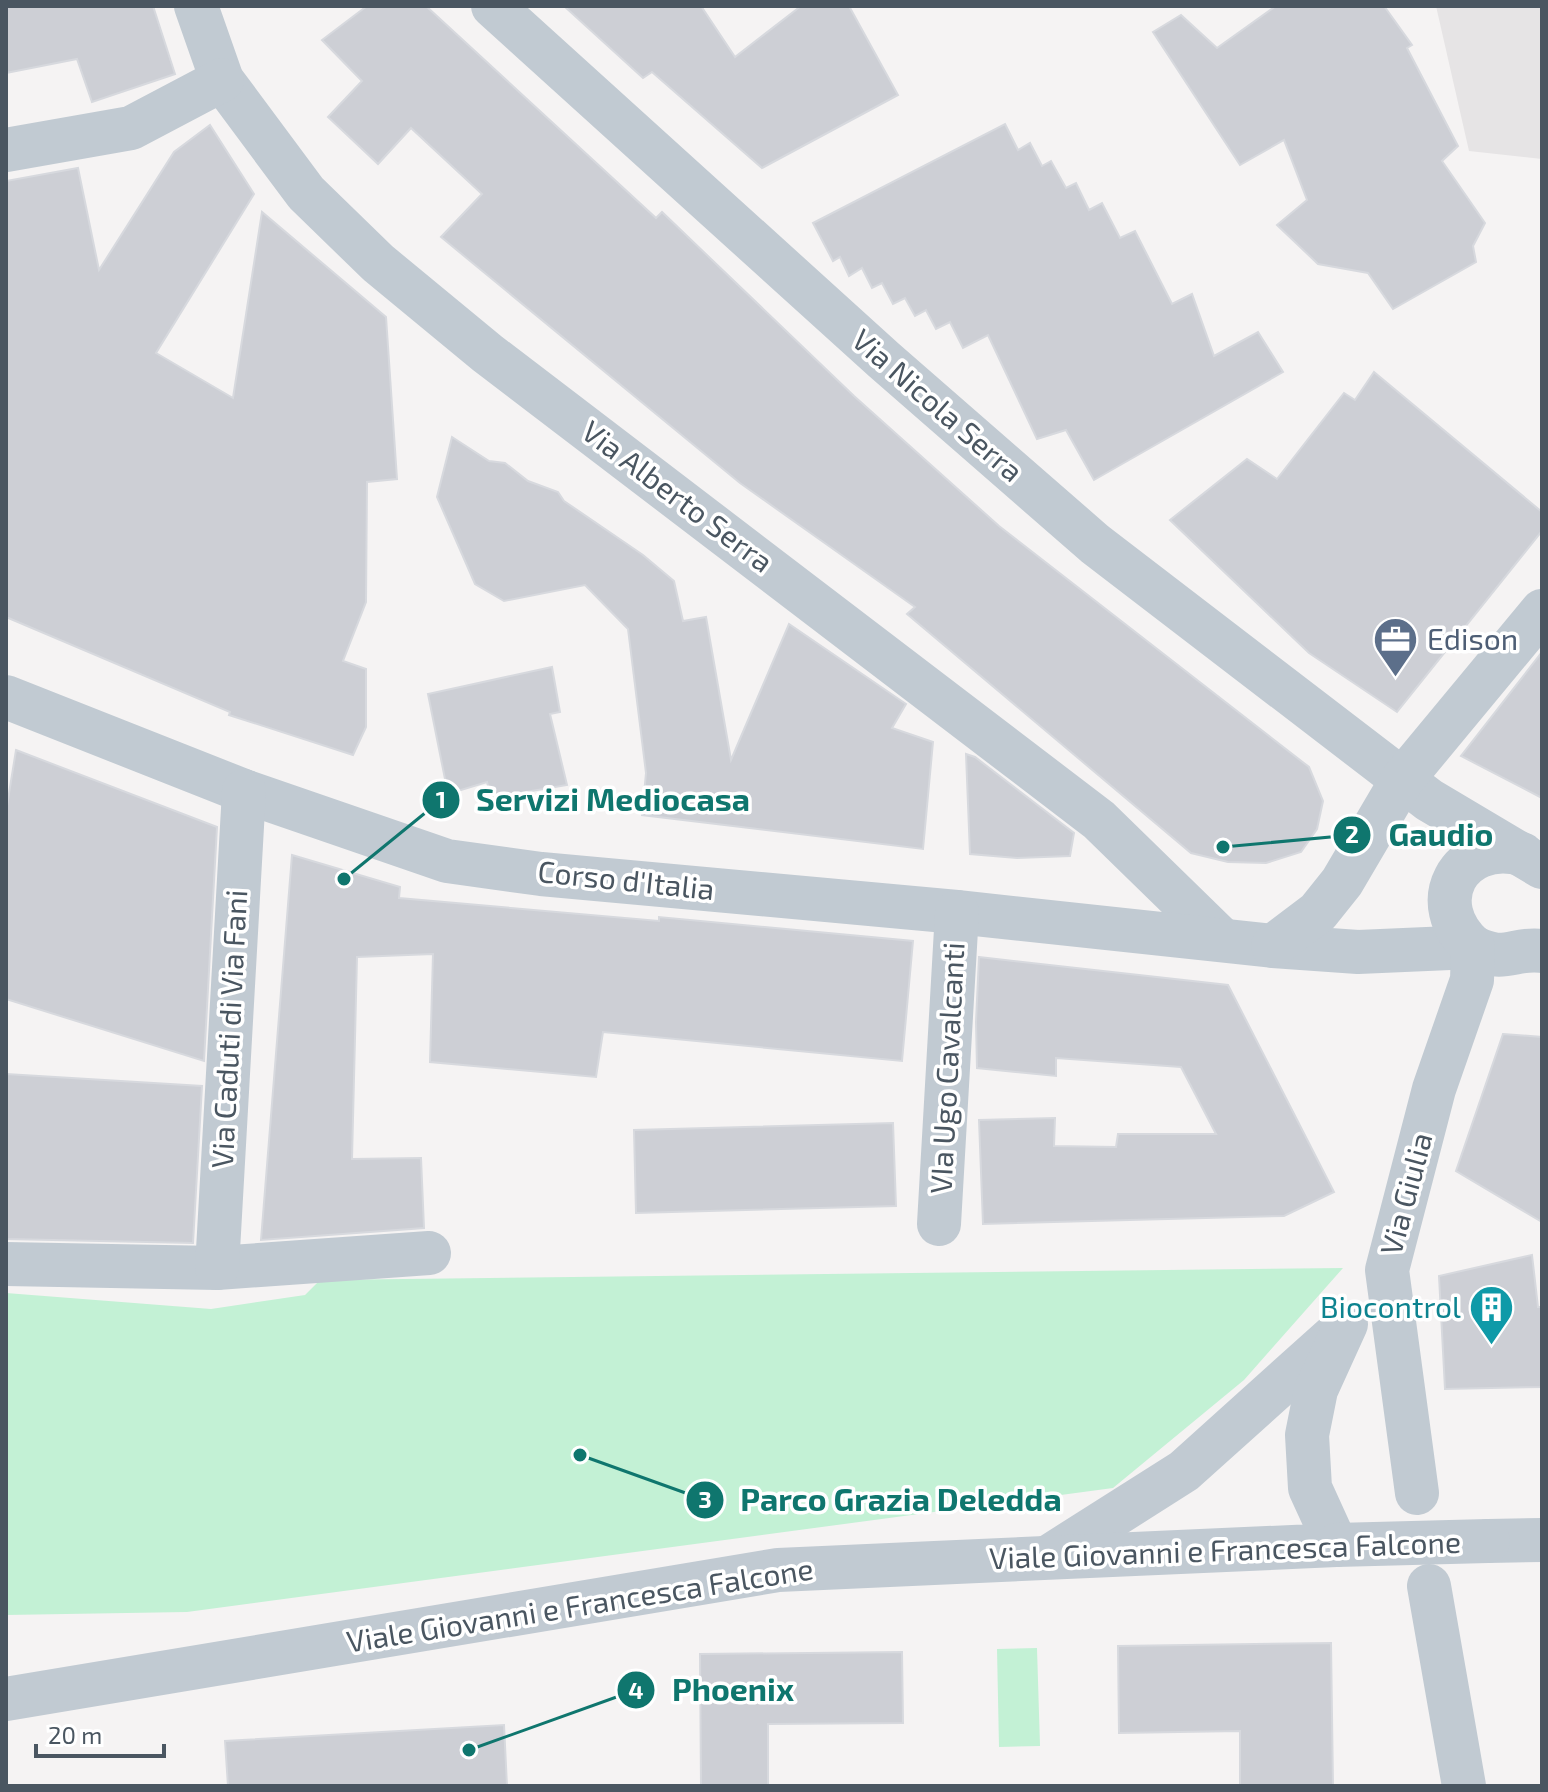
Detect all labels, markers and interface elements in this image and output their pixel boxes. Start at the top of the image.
street label: Via Nicola Serra [846,321,1031,488]
street label: Via Alberto Serra [576,412,781,579]
office icon: Edison [1372,616,1420,679]
place label: Edison [1427,620,1518,656]
callout: Servizi Mediocasa [421,772,766,828]
text: Servizi Mediocasa [476,779,750,817]
text: 1 [436,784,446,813]
callout: Gaudio [1332,807,1509,863]
text: Gaudio [1389,814,1493,852]
text: 2 [1345,819,1359,848]
street label: Corso d'Italia [536,852,716,906]
street label: Via Caduti di Via Fani [203,889,253,1169]
street label: VIa Ugo Cavalcanti [921,941,971,1194]
street label: Via Giulia [1371,1128,1439,1259]
building icon: Biocontrol [1468,1284,1516,1347]
place label: Biocontrol [1320,1288,1461,1324]
callout: Parco Grazia Deledda [685,1472,1078,1528]
text: Parco Grazia Deledda [740,1479,1062,1517]
text: 3 [698,1484,712,1513]
street label: Viale Giovanni e Francesca Falcone [988,1523,1461,1575]
street label: Viale Giovanni e Francesca Falcone [344,1549,816,1659]
callout: Phoenix [616,1662,810,1718]
text: Phoenix [672,1669,794,1707]
text: 4 [628,1675,644,1704]
scale bar [36,1708,164,1758]
text: 20 m [48,1720,102,1749]

